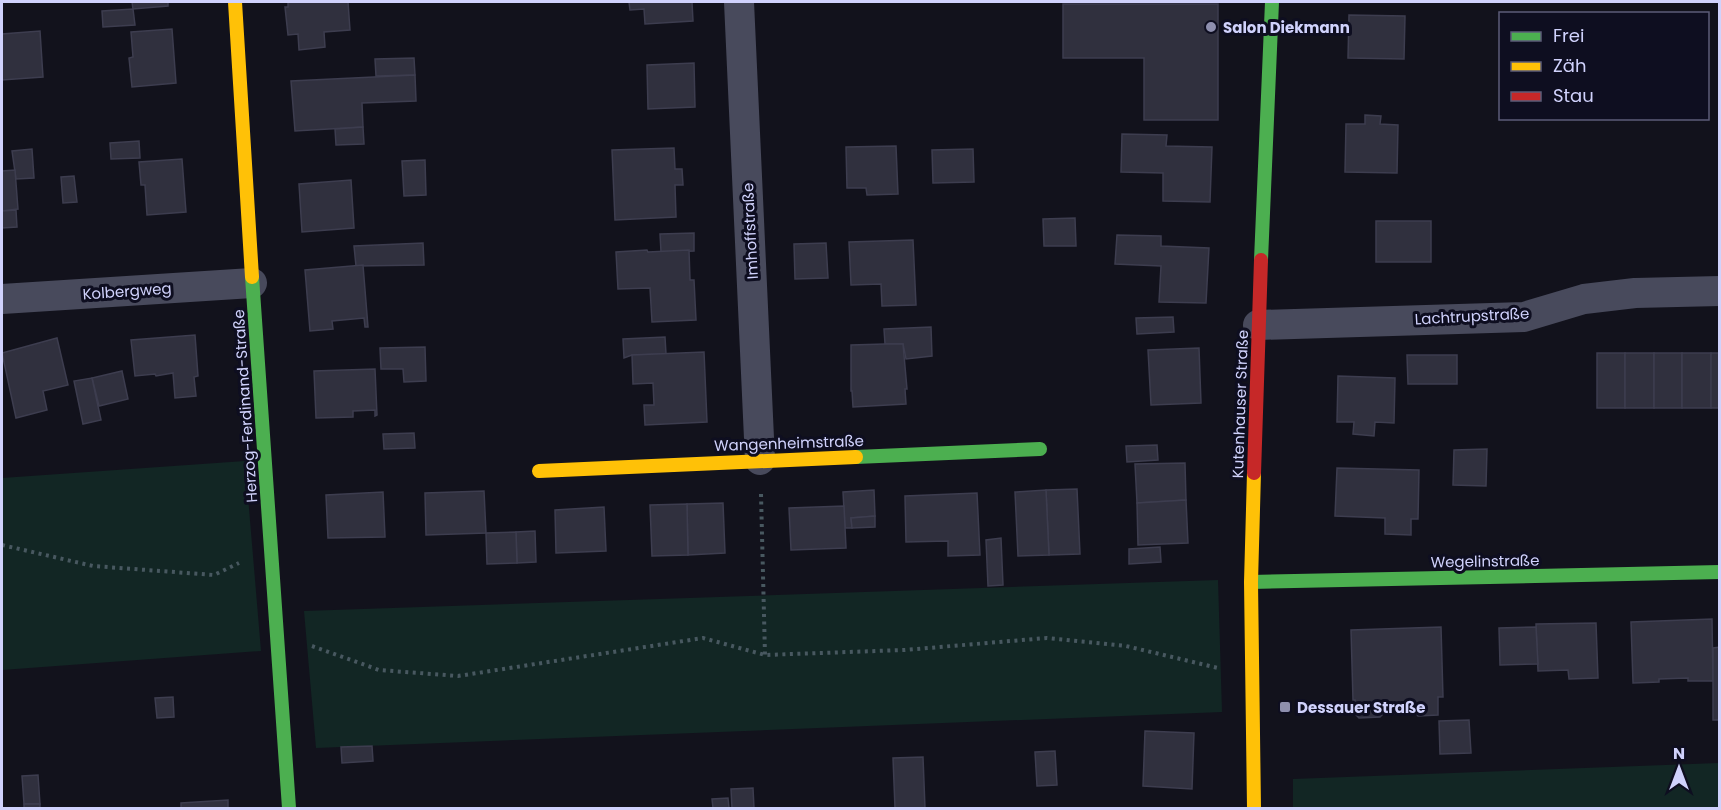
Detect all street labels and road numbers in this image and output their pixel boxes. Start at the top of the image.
street label: Imhoffstraße [737,182,763,280]
street label: Kolbergweg [82,277,172,305]
street label: Lachtrupstraße [1414,303,1530,329]
street label: Herzog-Ferdinand-Straße [228,309,262,503]
street label: Kutenhauser Straße [1227,329,1253,479]
street label: Wangenheimstraße [714,430,864,456]
street label: Wegelinstraße [1430,550,1540,572]

